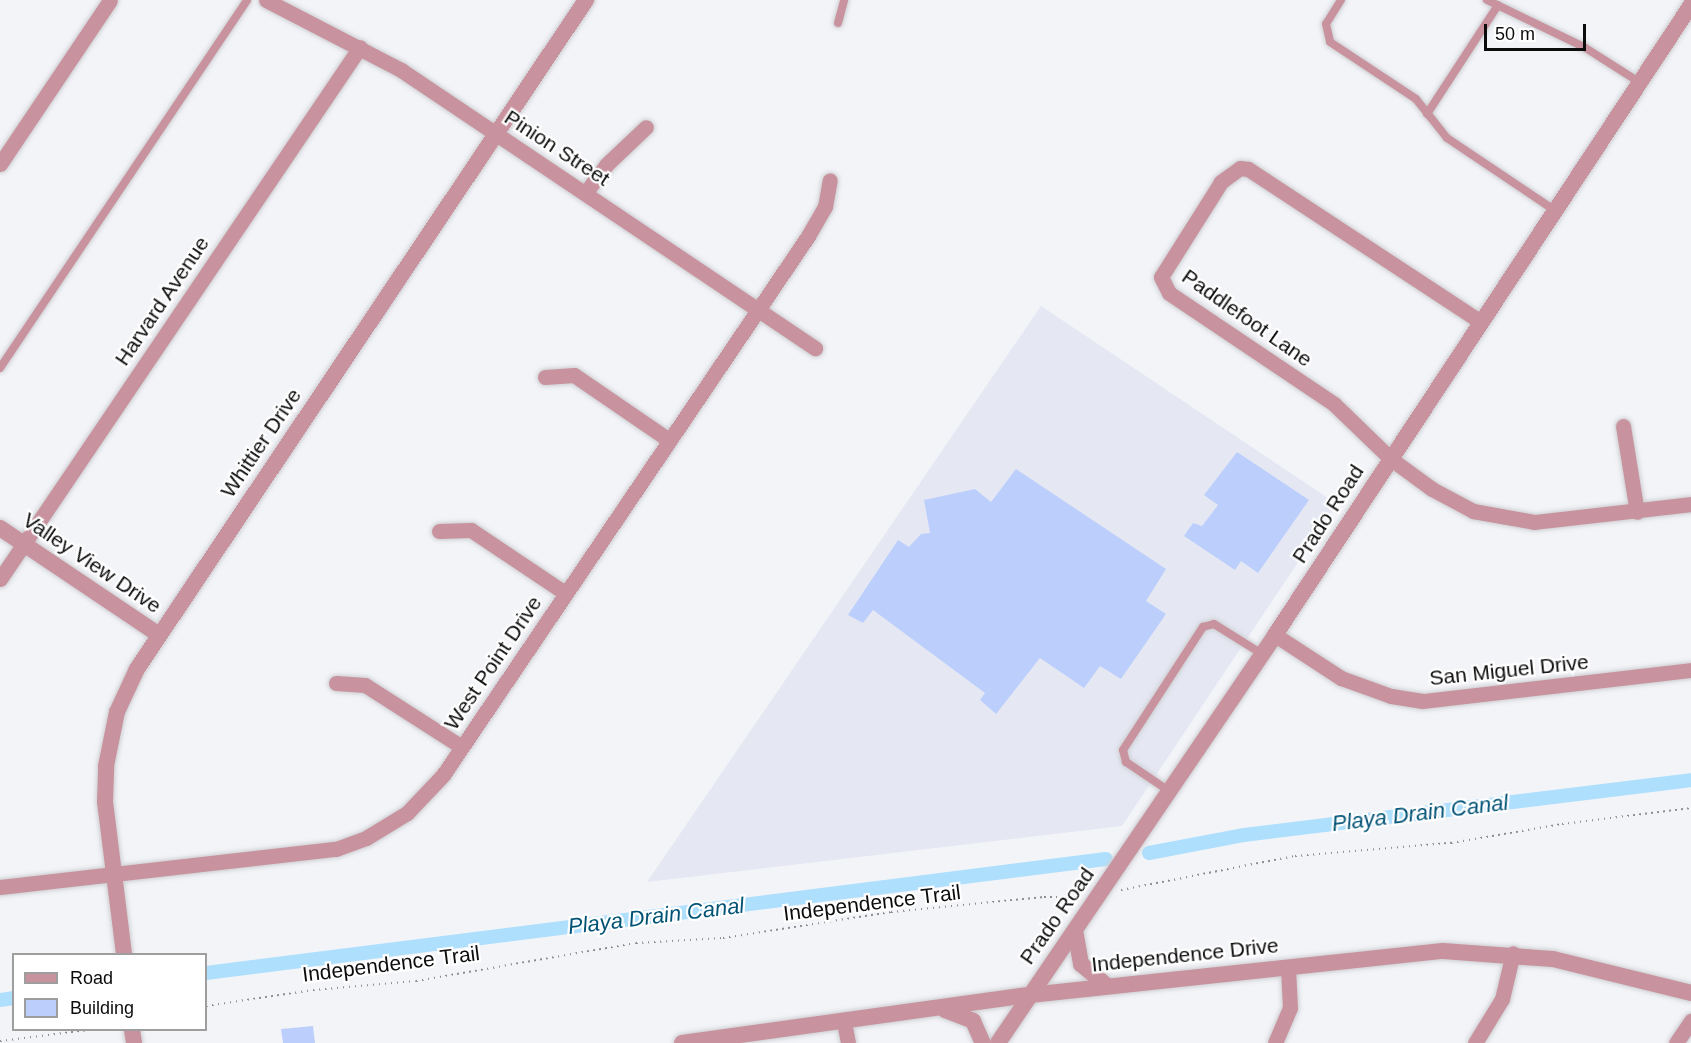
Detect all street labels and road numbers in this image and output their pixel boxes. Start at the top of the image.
street label: Pinion Street [500,105,614,191]
street label: Harvard Avenue [109,231,215,371]
street label: Paddlefoot Lane [1177,264,1317,372]
street label: Whittier Drive [215,384,307,502]
street label: Prado Road [1287,460,1369,568]
street label: Valley View Drive [18,507,166,619]
street label: West Point Drive [439,591,547,735]
street label: San Miguel Drive [1428,649,1590,691]
street label: Prado Road [1015,863,1099,969]
street label: Independence Trail [782,880,962,926]
street label: Independence Drive [1090,933,1280,977]
street label: Independence Trail [301,941,481,987]

